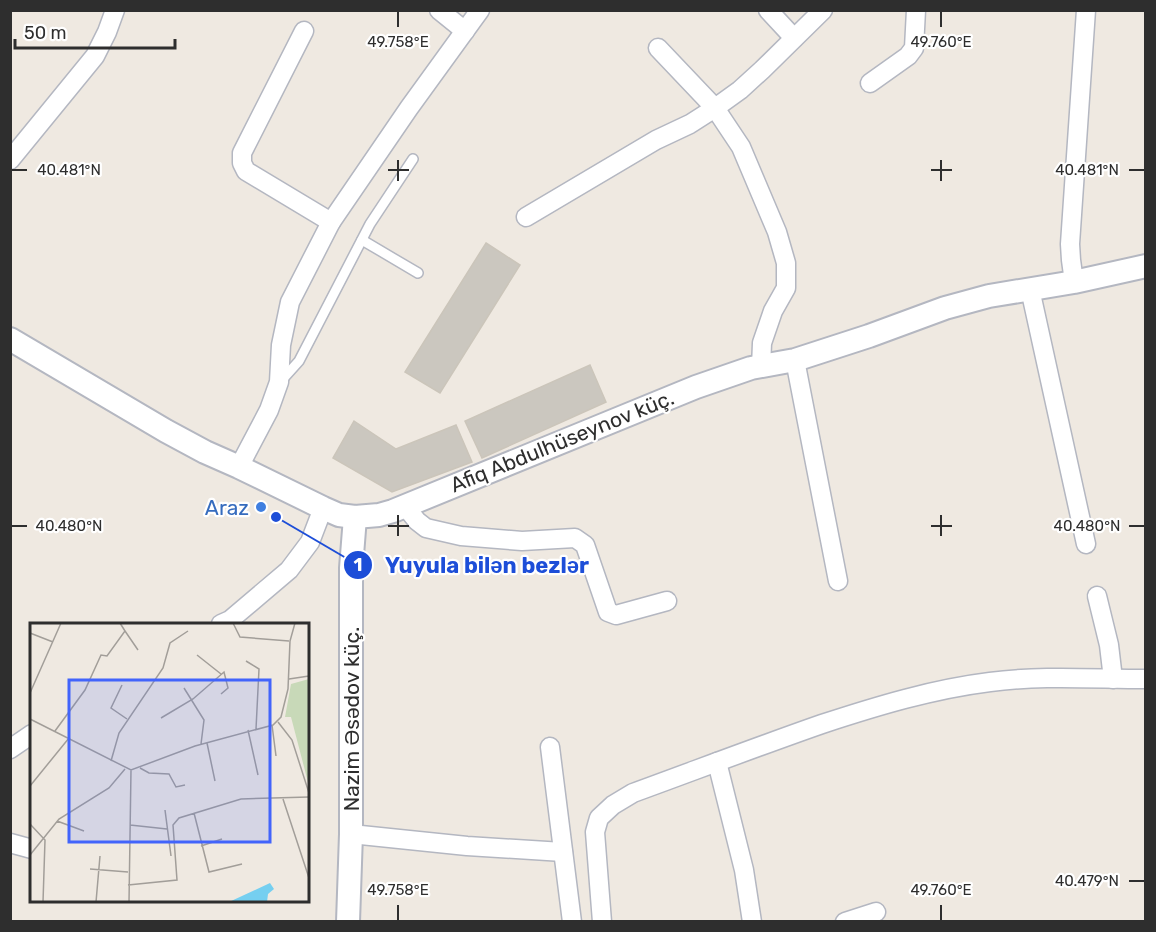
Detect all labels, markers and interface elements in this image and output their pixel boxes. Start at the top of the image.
scale bar [15,12,176,50]
text: 50 m [24,22,67,44]
text: 49.758°E [367,33,429,51]
text: 49.760°E [910,33,972,51]
text: 40.481°N [37,161,101,179]
text: 40.481°N [1055,161,1119,179]
street label: Afiq Abdulhüseynov küç. [446,385,678,497]
place label: Araz [205,495,249,520]
marker: Araz [254,500,268,514]
text: 40.480°N [36,517,102,535]
text: 40.480°N [1054,517,1120,535]
callout: Yuyula bilən bezlər [343,545,601,585]
text: Yuyula bilən bezlər [385,552,589,579]
text: 1 [354,554,362,576]
inset map [30,623,309,902]
street label: Nazim Əsədov küç. [339,627,364,811]
text: 40.479°N [1055,872,1119,890]
text: 49.758°E [367,881,429,899]
text: 49.760°E [910,881,972,899]

